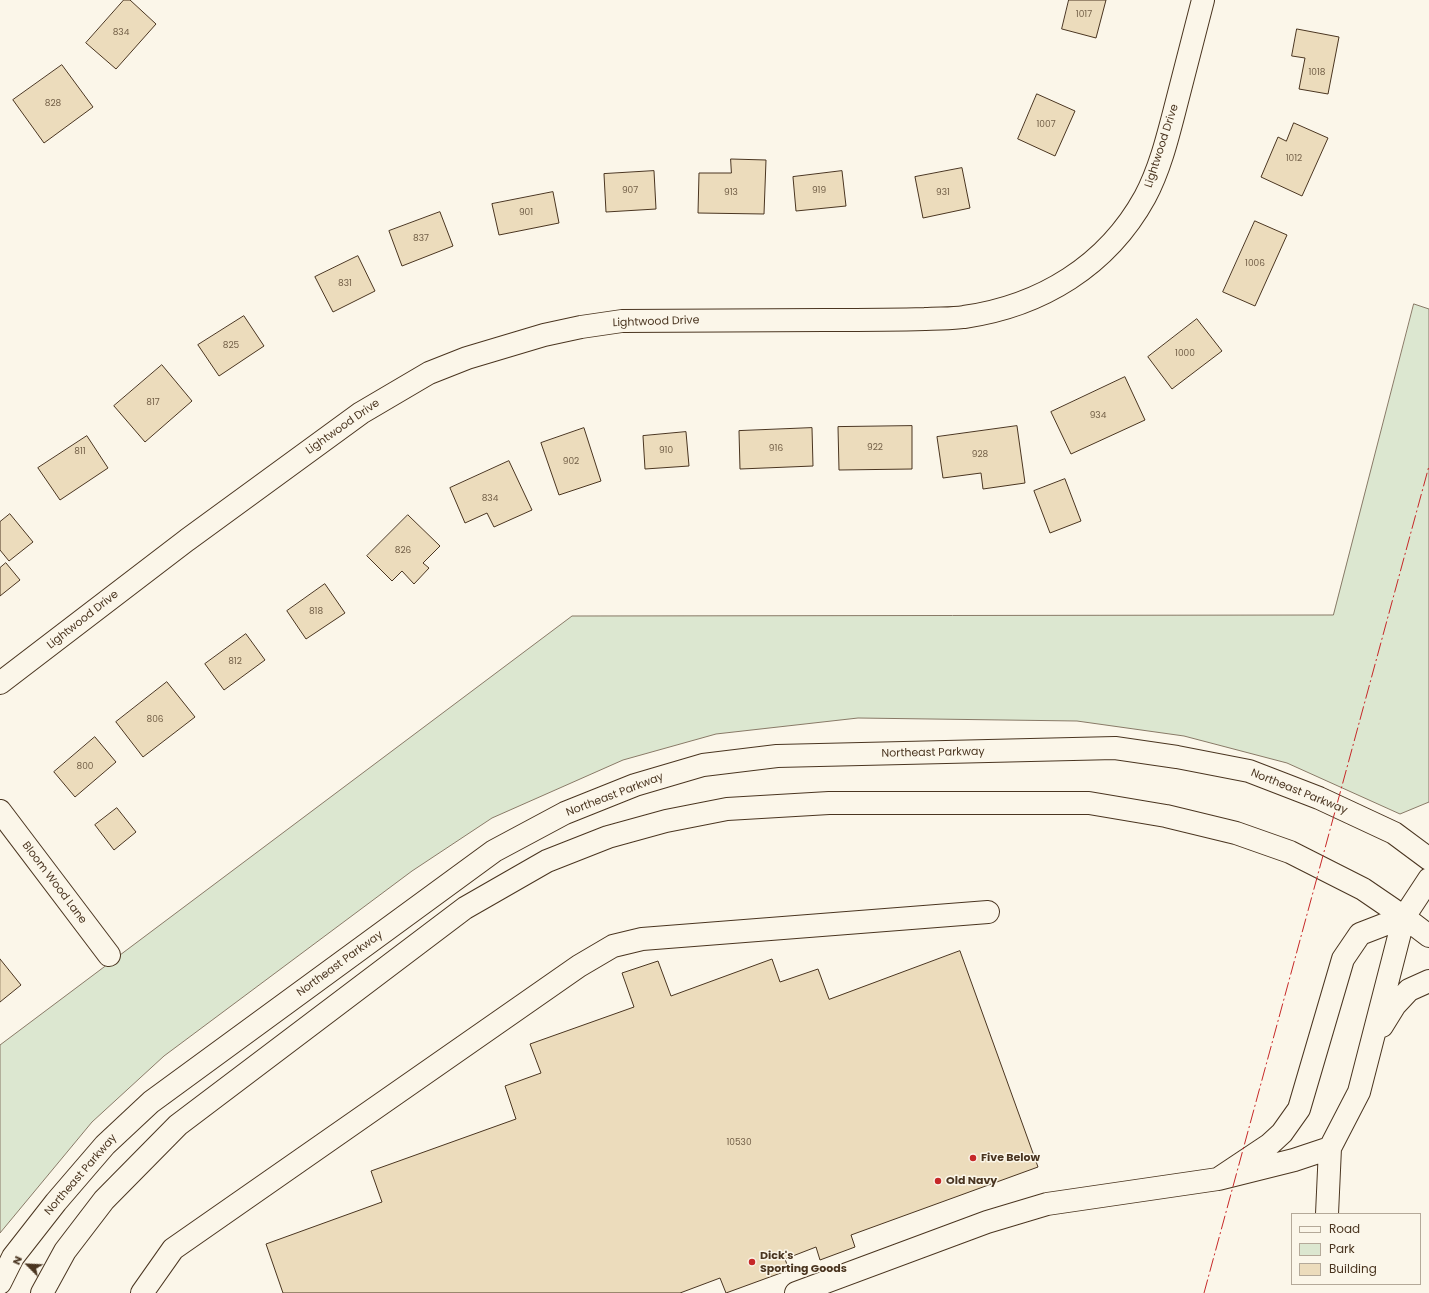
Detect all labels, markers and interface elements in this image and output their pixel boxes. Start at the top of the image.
house number: 1017 [1076,10,1092,20]
house number: 834 [113,28,129,38]
house number: 1018 [1308,68,1326,78]
house number: 828 [45,99,61,109]
street label: Lightwood Drive [1142,103,1182,189]
house number: 1007 [1036,120,1056,130]
house number: 1012 [1286,154,1302,164]
house number: 907 [622,186,638,196]
house number: 919 [812,186,826,196]
house number: 913 [724,188,738,198]
house number: 931 [936,188,950,198]
house number: 901 [519,208,533,218]
house number: 837 [413,234,429,244]
house number: 1006 [1245,259,1265,269]
house number: 831 [338,279,352,289]
street label: Lightwood Drive [612,314,700,330]
house number: 825 [223,341,239,351]
house number: 1000 [1175,349,1195,359]
street label: Lightwood Drive [304,397,382,457]
house number: 817 [146,398,160,408]
house number: 934 [1090,411,1106,421]
house number: 922 [867,443,883,453]
house number: 916 [769,444,783,454]
house number: 910 [659,446,673,456]
house number: 811 [74,447,86,457]
house number: 928 [972,450,988,460]
house number: 902 [563,457,579,467]
house number: 834 [482,494,498,504]
house number: 826 [395,546,411,556]
street label: Lightwood Drive [45,588,121,652]
house number: 818 [309,607,323,617]
house number: 812 [228,657,242,667]
house number: 806 [146,715,164,725]
street label: Northeast Parkway [881,746,985,760]
house number: 800 [77,762,93,772]
street label: Northeast Parkway [1249,767,1349,817]
street label: Northeast Parkway [565,770,665,820]
street label: Bloom Wood Lane [19,839,89,927]
street label: Northeast Parkway [294,928,386,1000]
street label: Northeast Parkway [42,1132,120,1218]
house number: 10530 [726,1138,752,1148]
place label: Five Below [981,1151,1040,1165]
marker: Five Below [968,1153,978,1163]
place label: Old Navy [946,1174,997,1188]
marker: Old Navy [933,1176,943,1186]
legend [1291,1213,1421,1285]
text: Road [1329,1220,1360,1237]
text: Park [1329,1240,1355,1257]
north arrow [8,1245,48,1285]
place label: Dick's Sporting Goods [760,1249,847,1275]
text: N [8,1253,26,1267]
marker: Dick's Sporting Goods [747,1257,757,1267]
text: Building [1329,1260,1377,1277]

